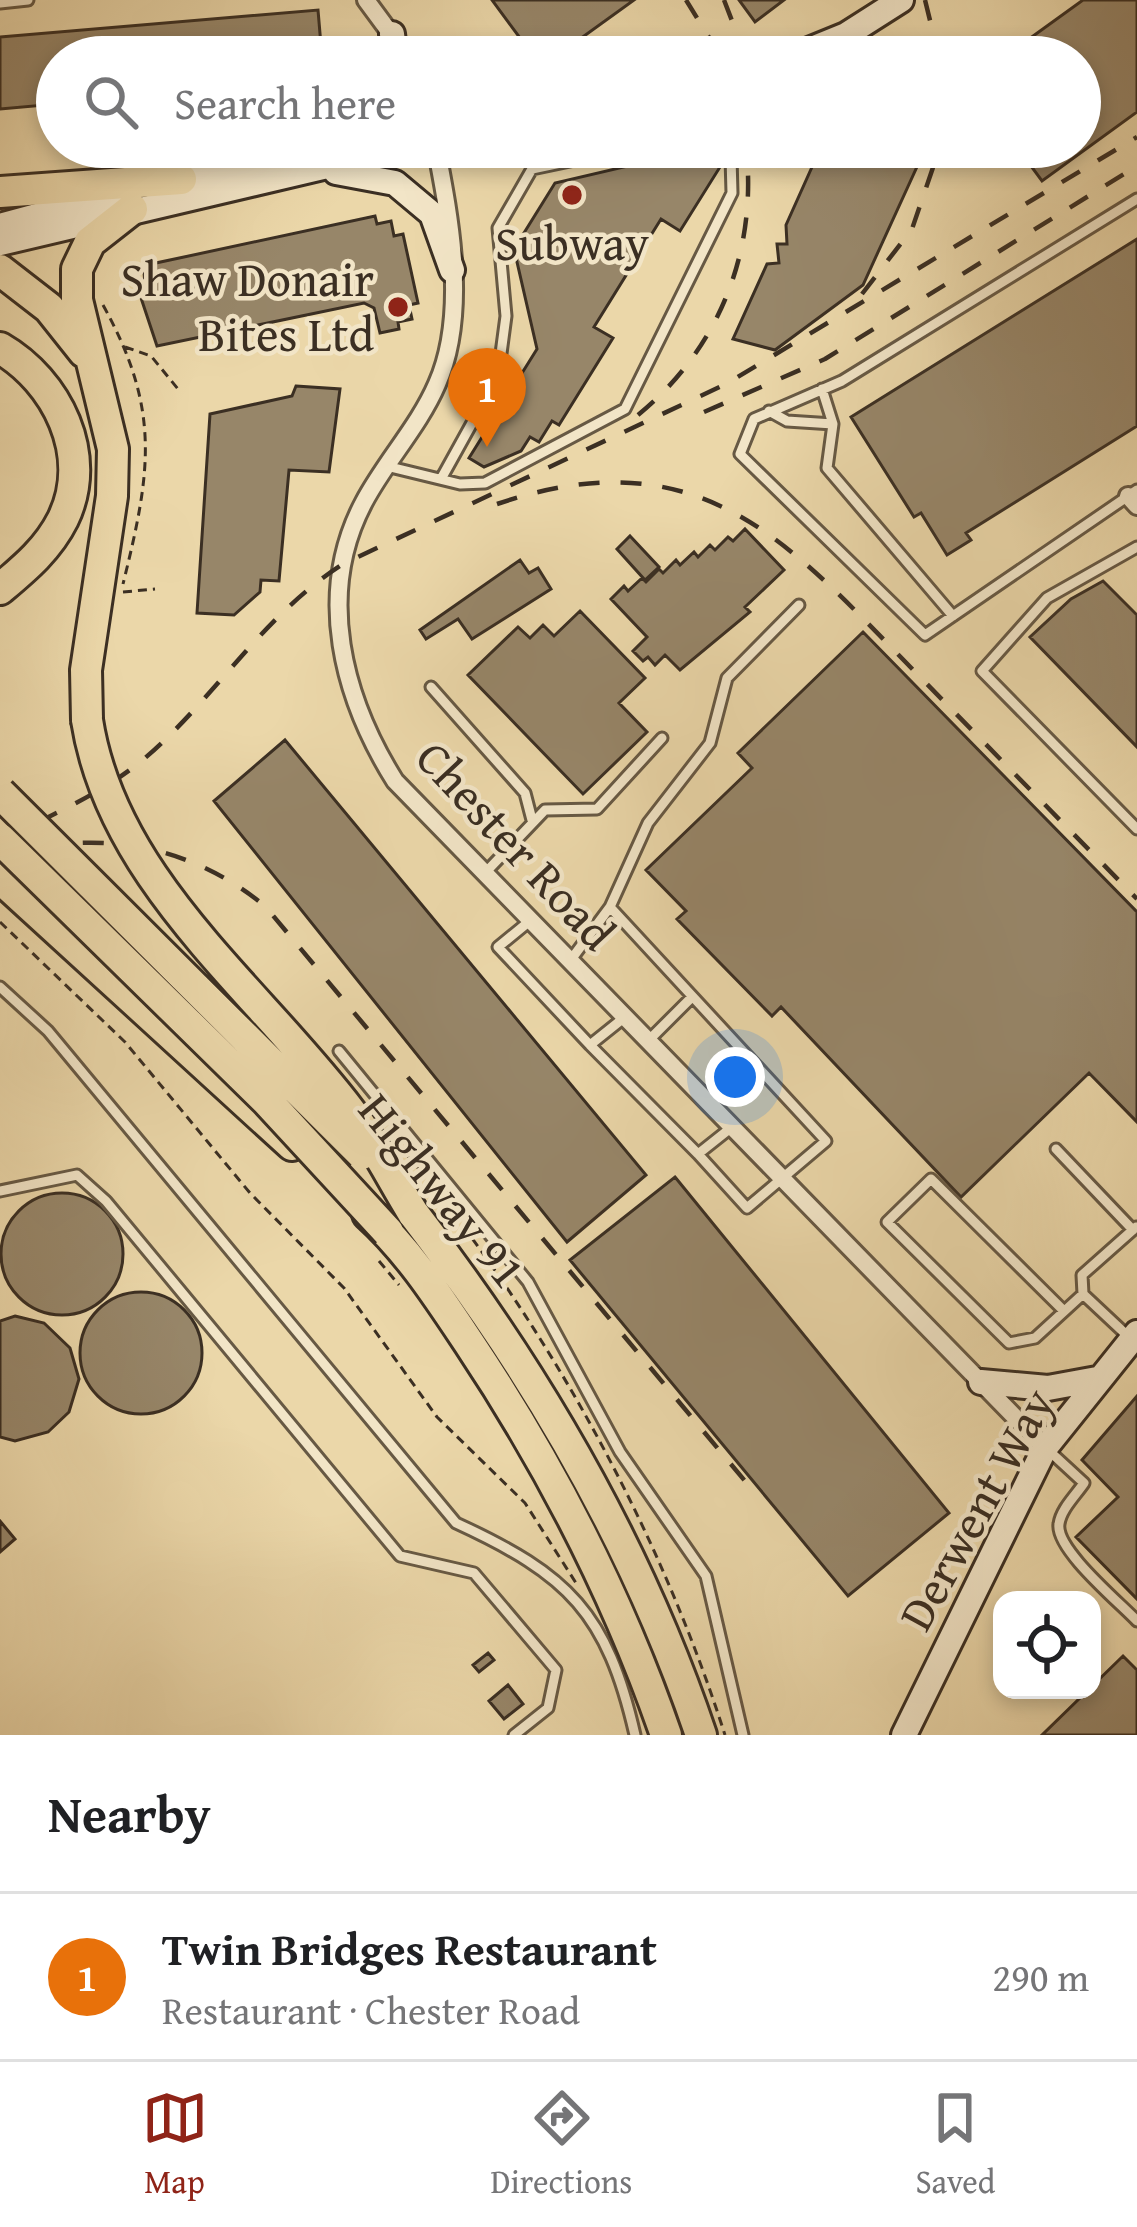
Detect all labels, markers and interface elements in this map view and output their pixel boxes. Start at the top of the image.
search box [36,36,1101,168]
icon: search [78,69,144,135]
text: Search here [174,70,396,135]
marker: Subway [559,182,585,208]
place label: Subway [495,207,649,278]
place label: Shaw Donair Bites Ltd [120,243,374,369]
marker: Shaw Donair Bites Ltd [385,294,411,320]
pin: 1 [448,348,526,447]
street label: Chester Road [400,724,633,966]
your location [705,1047,765,1107]
street label: Highway 91 [343,1077,544,1303]
street label: Derwent Way [880,1375,1071,1643]
map controls [993,1591,1101,1699]
button: locate [993,1591,1101,1699]
text: Nearby [48,1776,211,1851]
text: Twin Bridges Restaurant [162,1916,657,1981]
text: 1 [77,1948,97,2005]
text: 290 m [992,1948,1089,2005]
text: Restaurant · Chester Road [162,1981,580,2038]
tab: Map [142,2085,208,2205]
tab: Directions [491,2085,632,2205]
tab: Saved [916,2085,995,2205]

